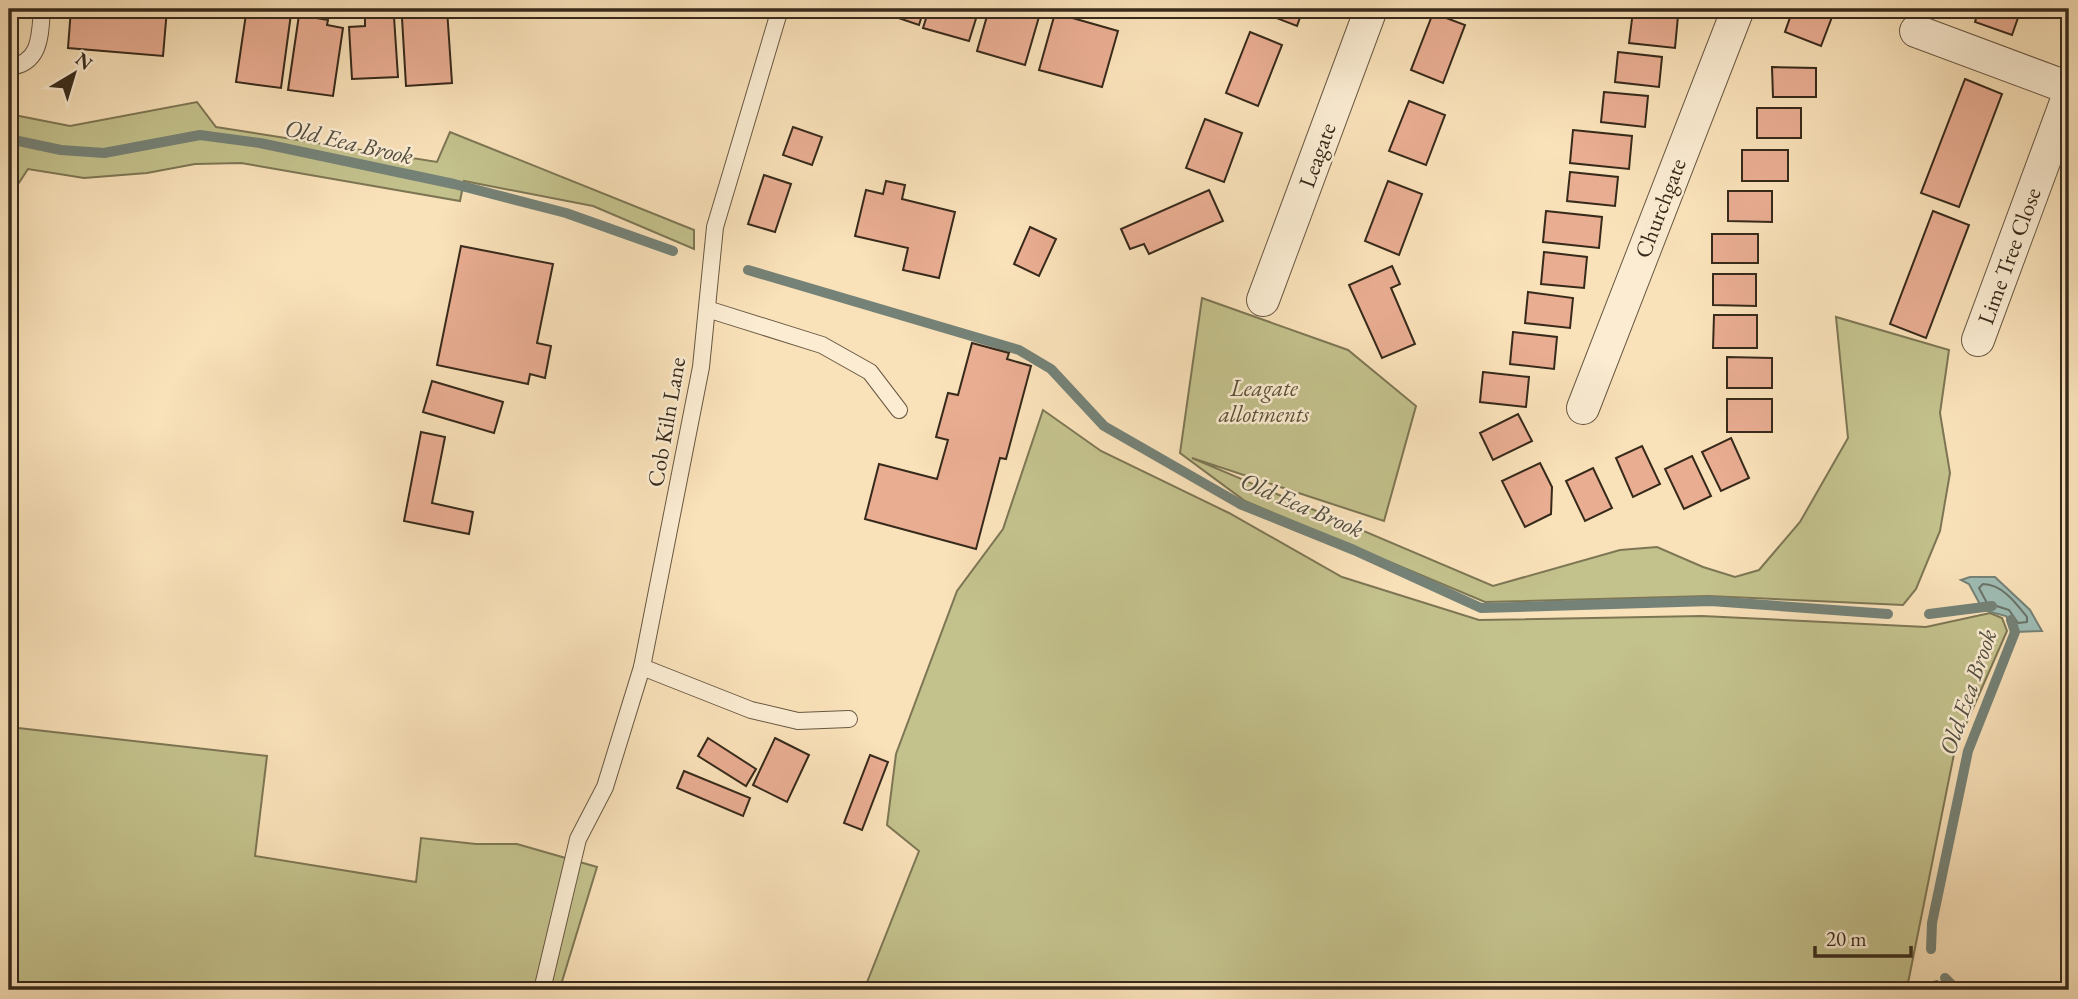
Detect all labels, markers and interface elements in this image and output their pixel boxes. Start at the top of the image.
north arrow [38,38,108,108]
text: N [70,46,98,76]
water label: Old Eea Brook [282,112,416,171]
street label: Leagate [1291,118,1343,192]
street label: Churchgate [1627,154,1693,262]
street label: Lime Tree Close [1970,184,2048,328]
street label: Cob Kiln Lane [640,355,692,489]
park label: Leagate allotments [1218,373,1310,429]
water label: Old Eea Brook [1236,465,1369,544]
water label: Old Eea Brook [1932,625,2003,759]
scale bar [1815,915,1912,959]
text: 20 m [1826,925,1867,952]

